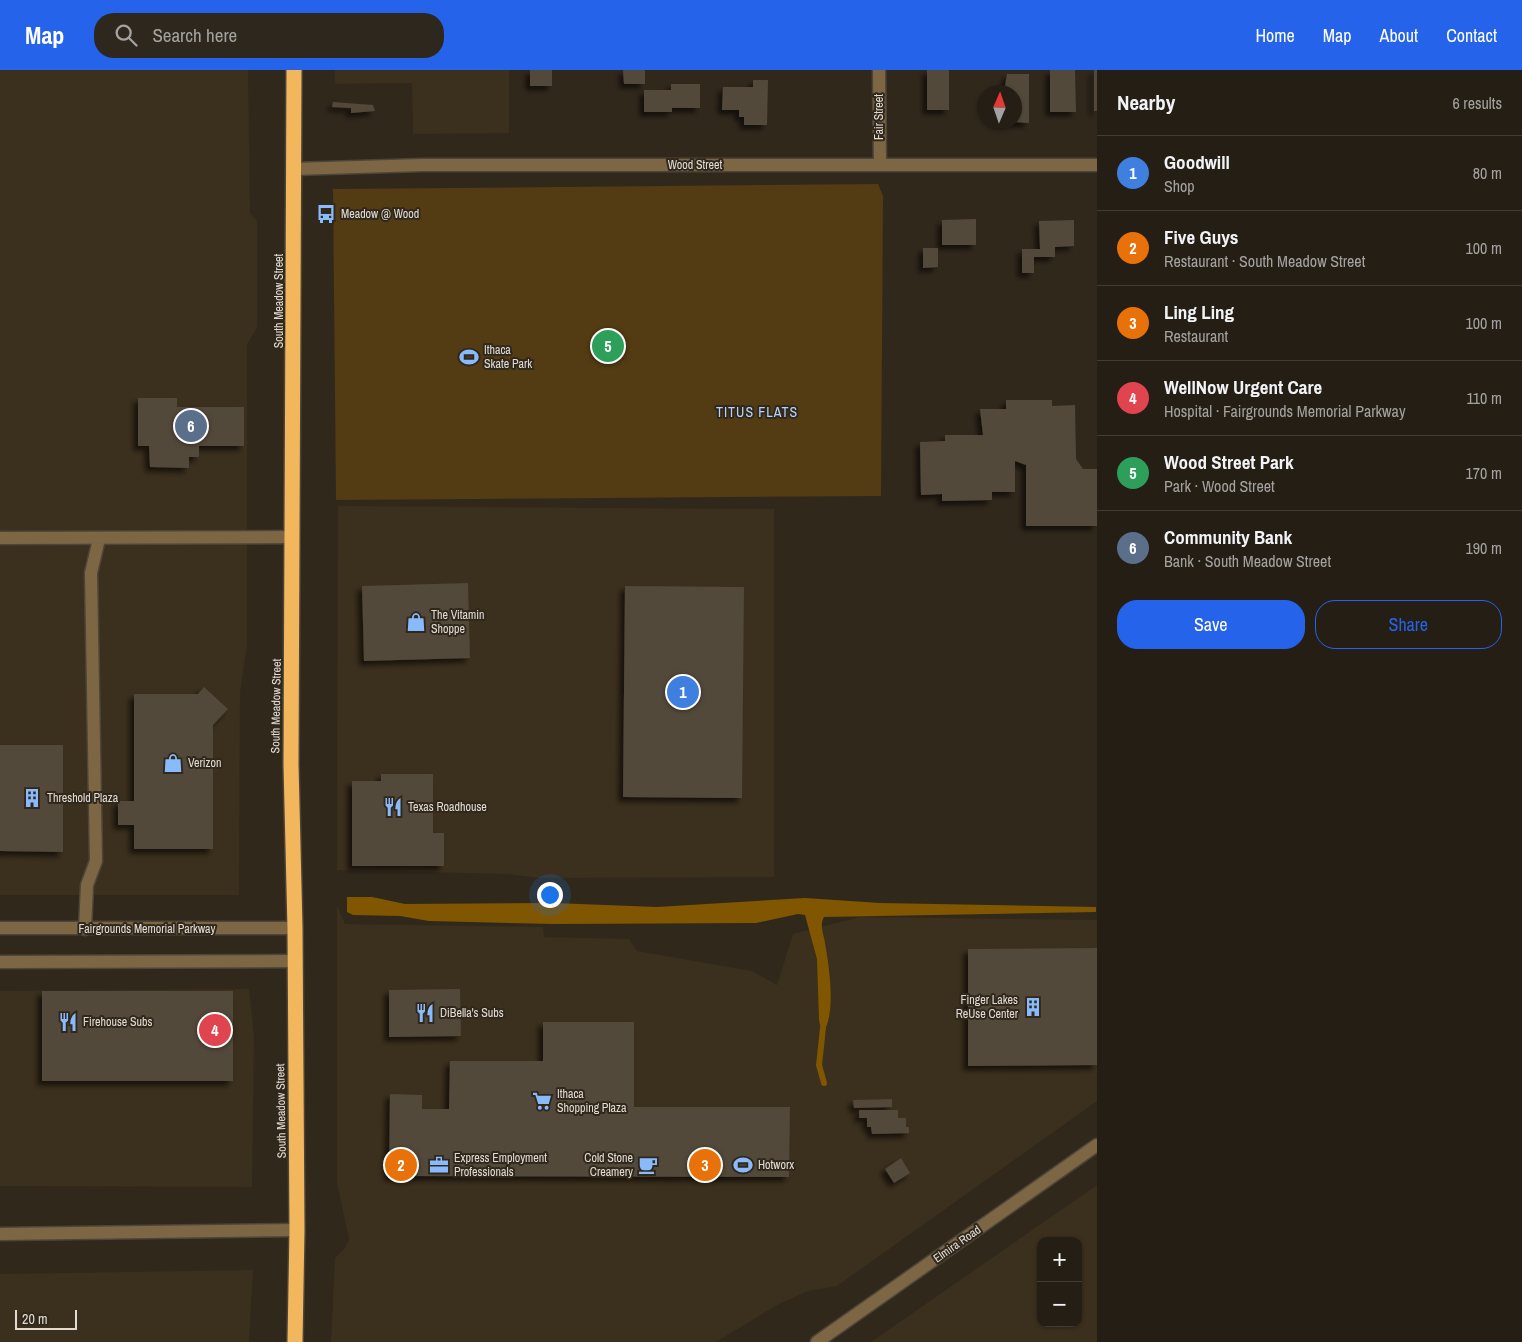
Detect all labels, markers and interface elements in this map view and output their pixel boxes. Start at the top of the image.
search box [94,13,444,58]
text: Map [25,19,64,51]
icon: search [112,21,140,49]
text: Search here [152,22,237,48]
text: Home [1255,23,1295,48]
text: Map [1323,23,1352,48]
text: About [1380,23,1418,48]
text: Contact [1446,23,1497,48]
north arrow [977,85,1022,130]
text: Nearby [1117,88,1175,117]
text: 6 results [1452,92,1502,114]
street label: Fair Street [871,94,887,140]
text: Goodwill [1164,149,1230,175]
street label: Wood Street [668,157,723,173]
text: 1 [1129,162,1137,184]
text: 80 m [1473,162,1502,184]
text: Shop [1164,175,1195,197]
bus stop icon: Meadow @ Wood [315,203,337,225]
place label: Meadow @ Wood [341,206,419,222]
text: Five Guys [1164,224,1238,250]
text: 2 [1129,237,1137,259]
text: 100 m [1466,237,1502,259]
text: Restaurant · South Meadow Street [1164,250,1365,272]
street label: South Meadow Street [271,253,287,348]
text: Ling Ling [1164,299,1234,325]
text: 3 [1129,312,1137,334]
text: 100 m [1466,312,1502,334]
text: Restaurant [1164,325,1228,347]
pin: 5 [592,327,624,365]
place label: Ithaca Skate Park [484,342,532,372]
sports icon: Ithaca Skate Park [458,346,480,368]
text: WellNow Urgent Care [1164,374,1322,400]
text: 4 [1129,387,1137,409]
text: 110 m [1466,387,1502,409]
text: Hospital · Fairgrounds Memorial Parkway [1164,400,1405,422]
district label: TITUS FLATS [716,403,798,421]
pin: 6 [175,407,207,445]
text: Wood Street Park [1164,449,1294,475]
text: 5 [1129,462,1137,484]
text: 170 m [1466,462,1502,484]
text: Park · Wood Street [1164,475,1275,497]
text: Community Bank [1164,524,1292,550]
text: 6 [1129,537,1137,559]
text: 190 m [1466,537,1502,559]
text: Bank · South Meadow Street [1164,550,1331,572]
button: Save [1117,600,1305,649]
button: Share [1315,600,1502,649]
place label: The Vitamin Shoppe [431,607,484,637]
shop icon: The Vitamin Shoppe [405,611,427,633]
street label: South Meadow Street [267,658,285,753]
pin: 1 [667,673,699,711]
shop icon: Verizon [162,752,184,774]
place label: Verizon [188,755,221,771]
building icon: Threshold Plaza [21,787,43,809]
place label: Threshold Plaza [47,790,119,806]
restaurant icon: Texas Roadhouse [382,796,404,818]
place label: Texas Roadhouse [408,799,487,815]
your location [537,882,563,908]
street label: Fairgrounds Memorial Parkway [79,921,215,937]
place label: Finger Lakes ReUse Center [956,992,1019,1022]
building icon: Finger Lakes ReUse Center [1022,996,1044,1018]
restaurant icon: DiBella's Subs [414,1002,436,1024]
place label: DiBella's Subs [440,1005,504,1021]
restaurant icon: Firehouse Subs [57,1011,79,1033]
pin: 4 [199,1011,231,1049]
place label: Firehouse Subs [83,1014,153,1030]
street label: South Meadow Street [272,1063,290,1158]
place label: Ithaca Shopping Plaza [557,1086,627,1116]
supermarket icon: Ithaca Shopping Plaza [531,1090,553,1112]
pin: 2 [385,1146,417,1184]
pin: 3 [689,1146,721,1184]
place label: Express Employment Professionals [454,1150,547,1180]
place label: Cold Stone Creamery [584,1150,633,1180]
office icon: Express Employment Professionals [428,1154,450,1176]
cafe icon: Cold Stone Creamery [637,1154,659,1176]
sports icon: Hotworx [732,1154,754,1176]
place label: Hotworx [758,1157,794,1173]
street label: Elmira Road [930,1222,984,1266]
map controls [1037,1237,1082,1327]
button: + [1037,1237,1082,1282]
button: − [1037,1282,1082,1327]
scale bar [15,1307,78,1330]
text: 20 m [22,1310,48,1328]

